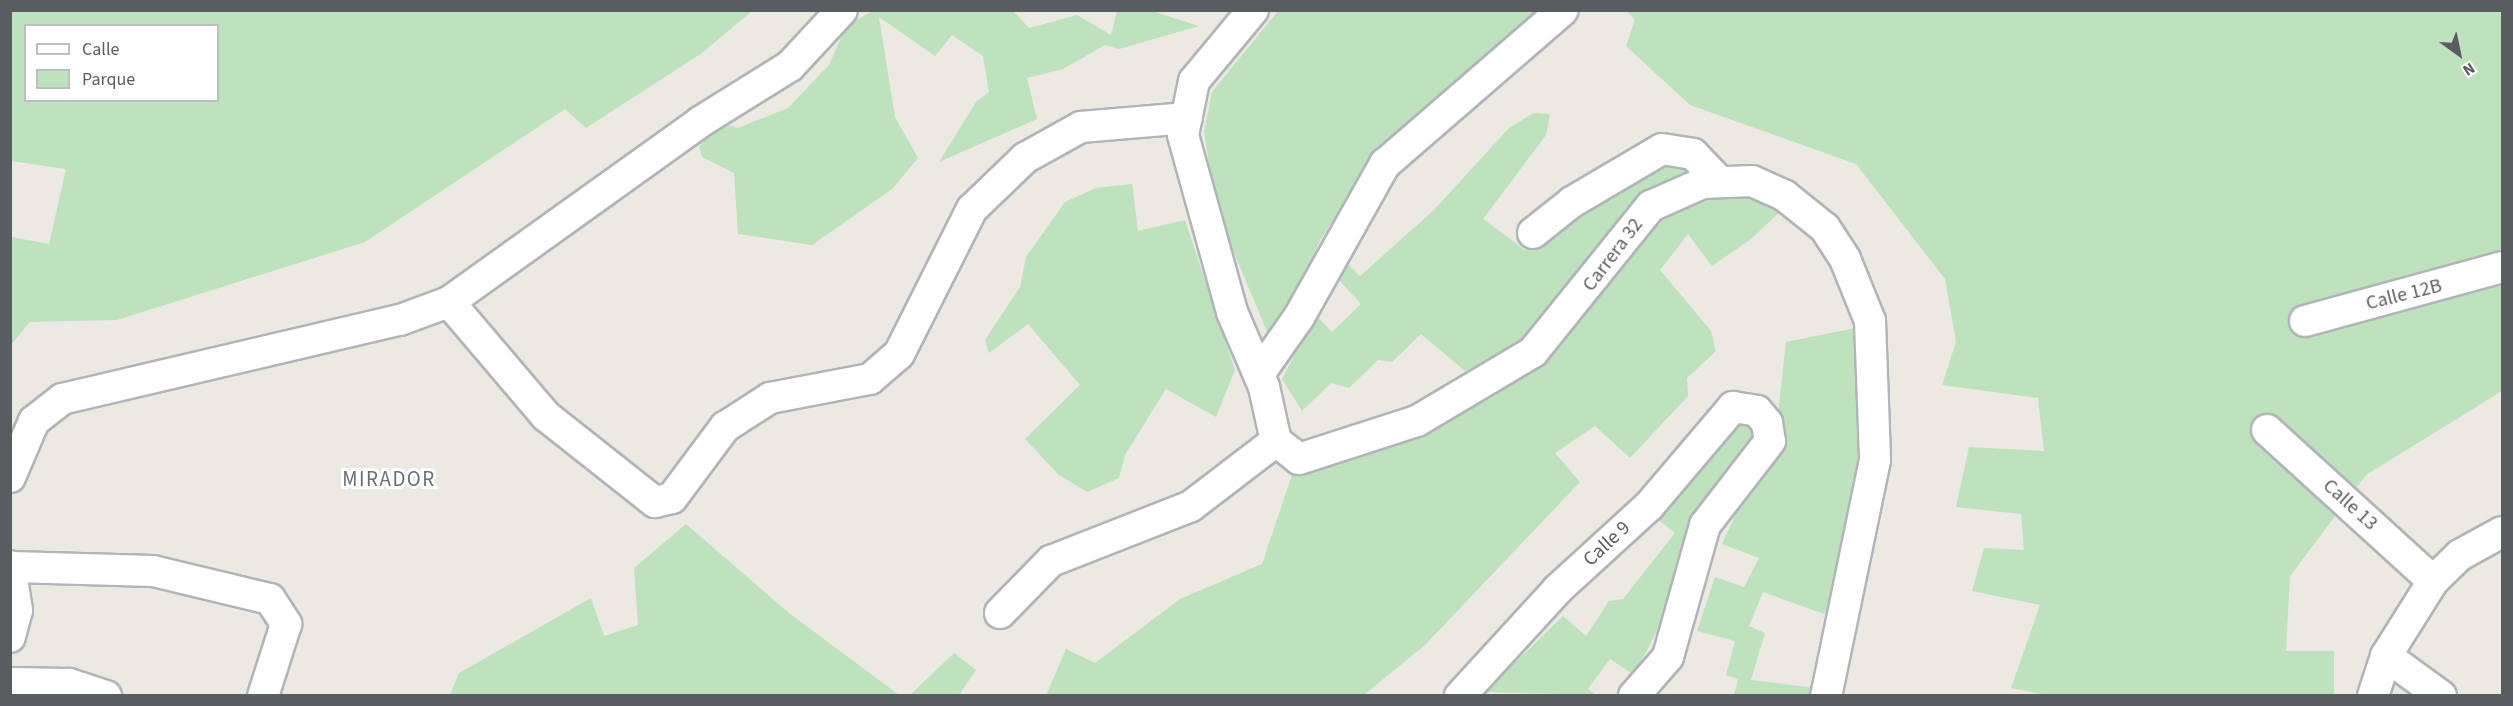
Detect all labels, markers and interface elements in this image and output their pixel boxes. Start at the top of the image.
legend [24,24,219,102]
north arrow [2429,24,2489,84]
text: Calle [82,37,119,62]
text: N [2458,57,2479,81]
text: Parque [82,67,135,92]
street label: Carrera 32 [1578,214,1648,296]
street label: Calle 12B [2364,274,2444,316]
district label: MIRADOR [342,466,436,492]
street label: Calle 13 [2318,474,2382,536]
street label: Calle 9 [1578,516,1636,572]

